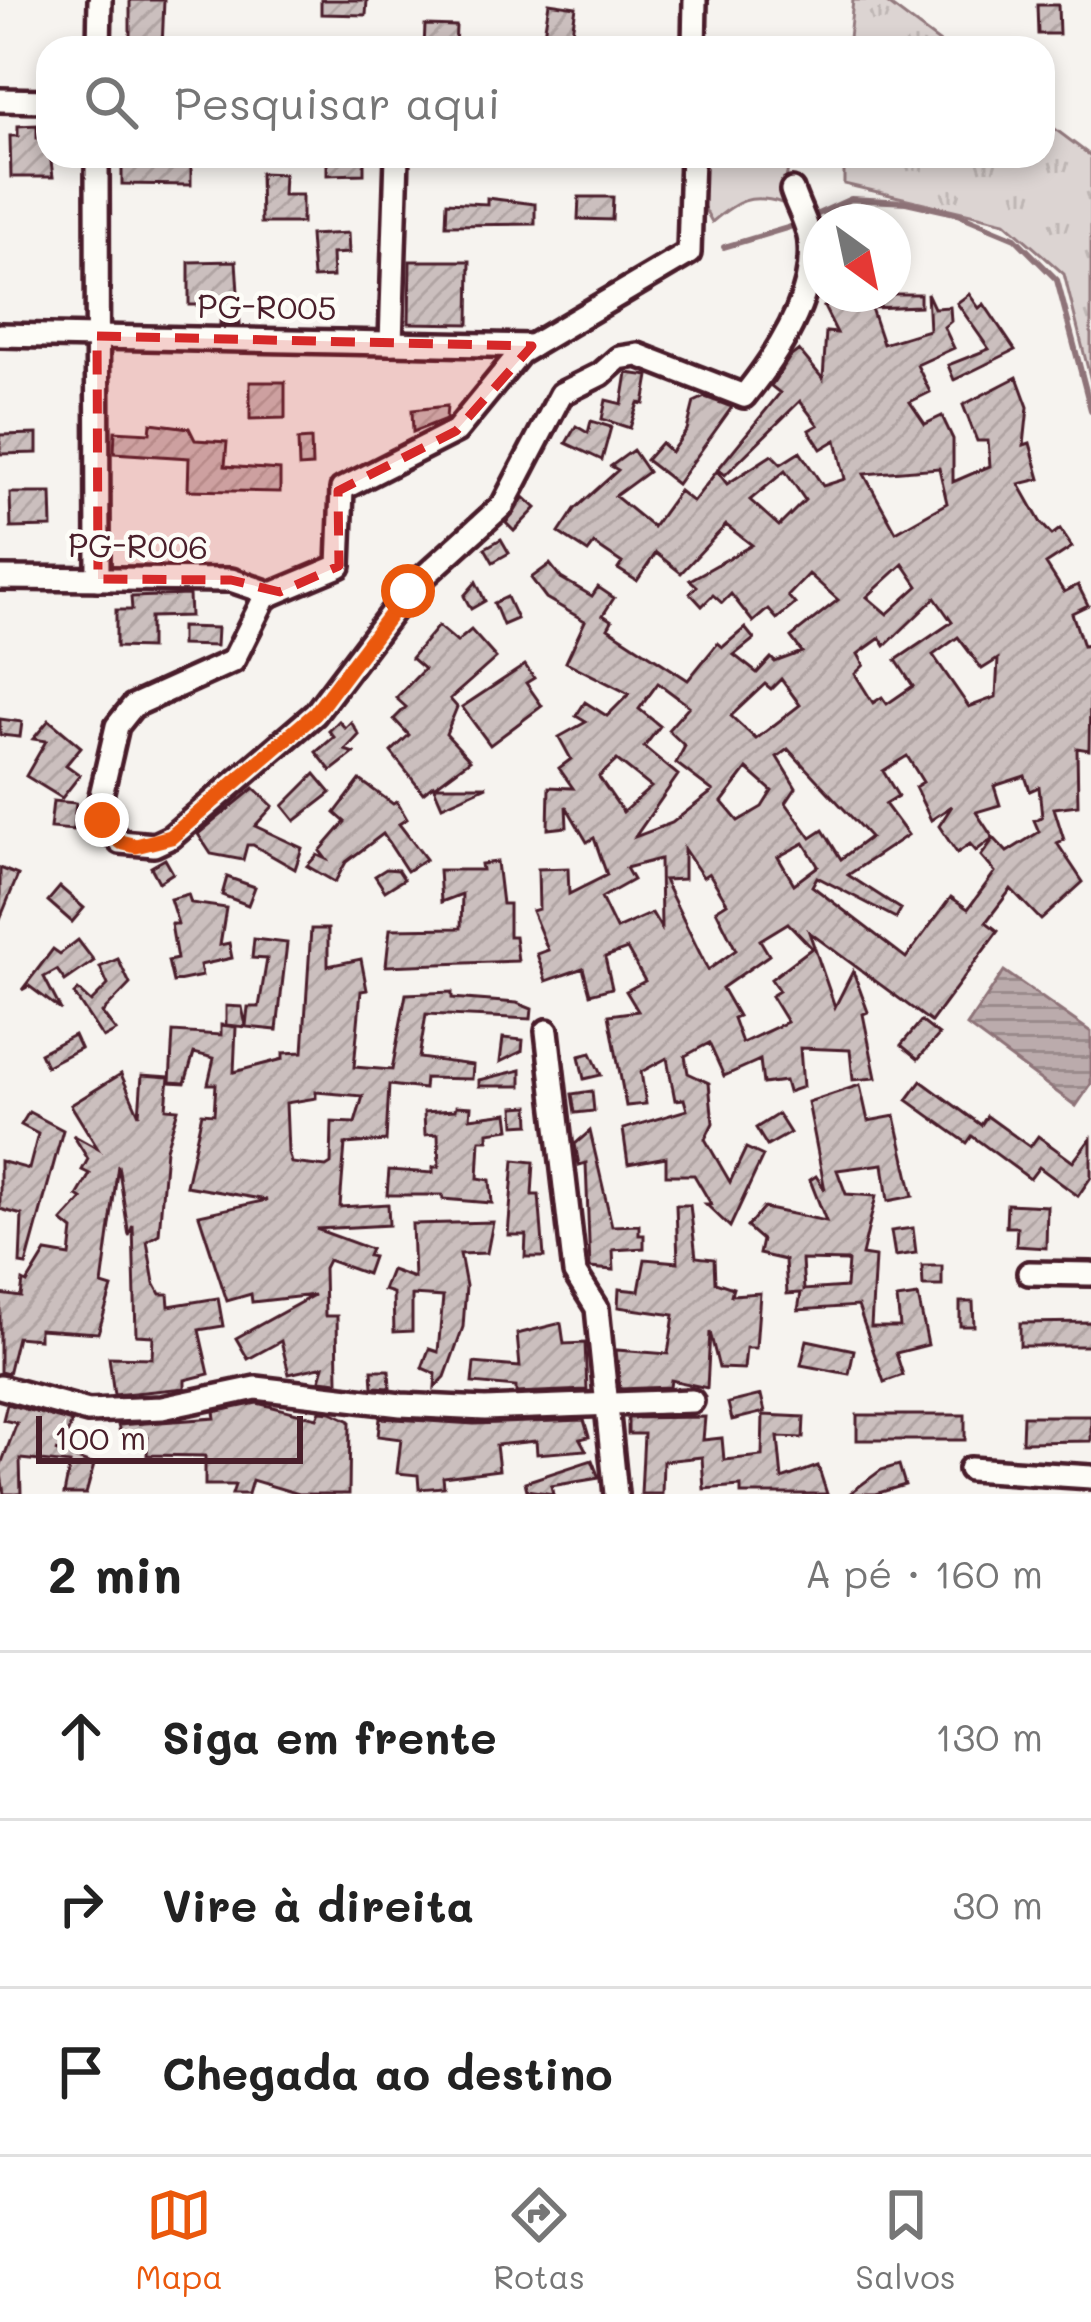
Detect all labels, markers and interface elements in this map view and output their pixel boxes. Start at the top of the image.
search box [36,36,1055,168]
icon: search [78,69,144,135]
text: Pesquisar aqui [174,73,501,131]
north arrow [803,204,911,312]
street label: PG-R005 [197,283,337,328]
street label: PG-R006 [67,522,209,567]
route start [381,564,435,618]
route end [75,793,129,847]
scale bar [36,1410,303,1463]
text: 100 m [54,1415,146,1458]
text: 2 min [48,1539,182,1606]
text: A pé · 160 m [805,1547,1043,1598]
icon: ahead [48,1703,114,1769]
text: Siga em frente [162,1707,497,1765]
text: 130 m [935,1710,1043,1761]
icon: right [48,1871,114,1937]
text: Vire à direita [162,1875,474,1933]
text: 30 m [953,1878,1043,1929]
icon: arrive [48,2039,114,2105]
text: Chegada ao destino [162,2043,613,2101]
tab: Mapa [135,2182,223,2297]
tab: Rotas [493,2182,585,2297]
tab: Salvos [855,2182,956,2297]

